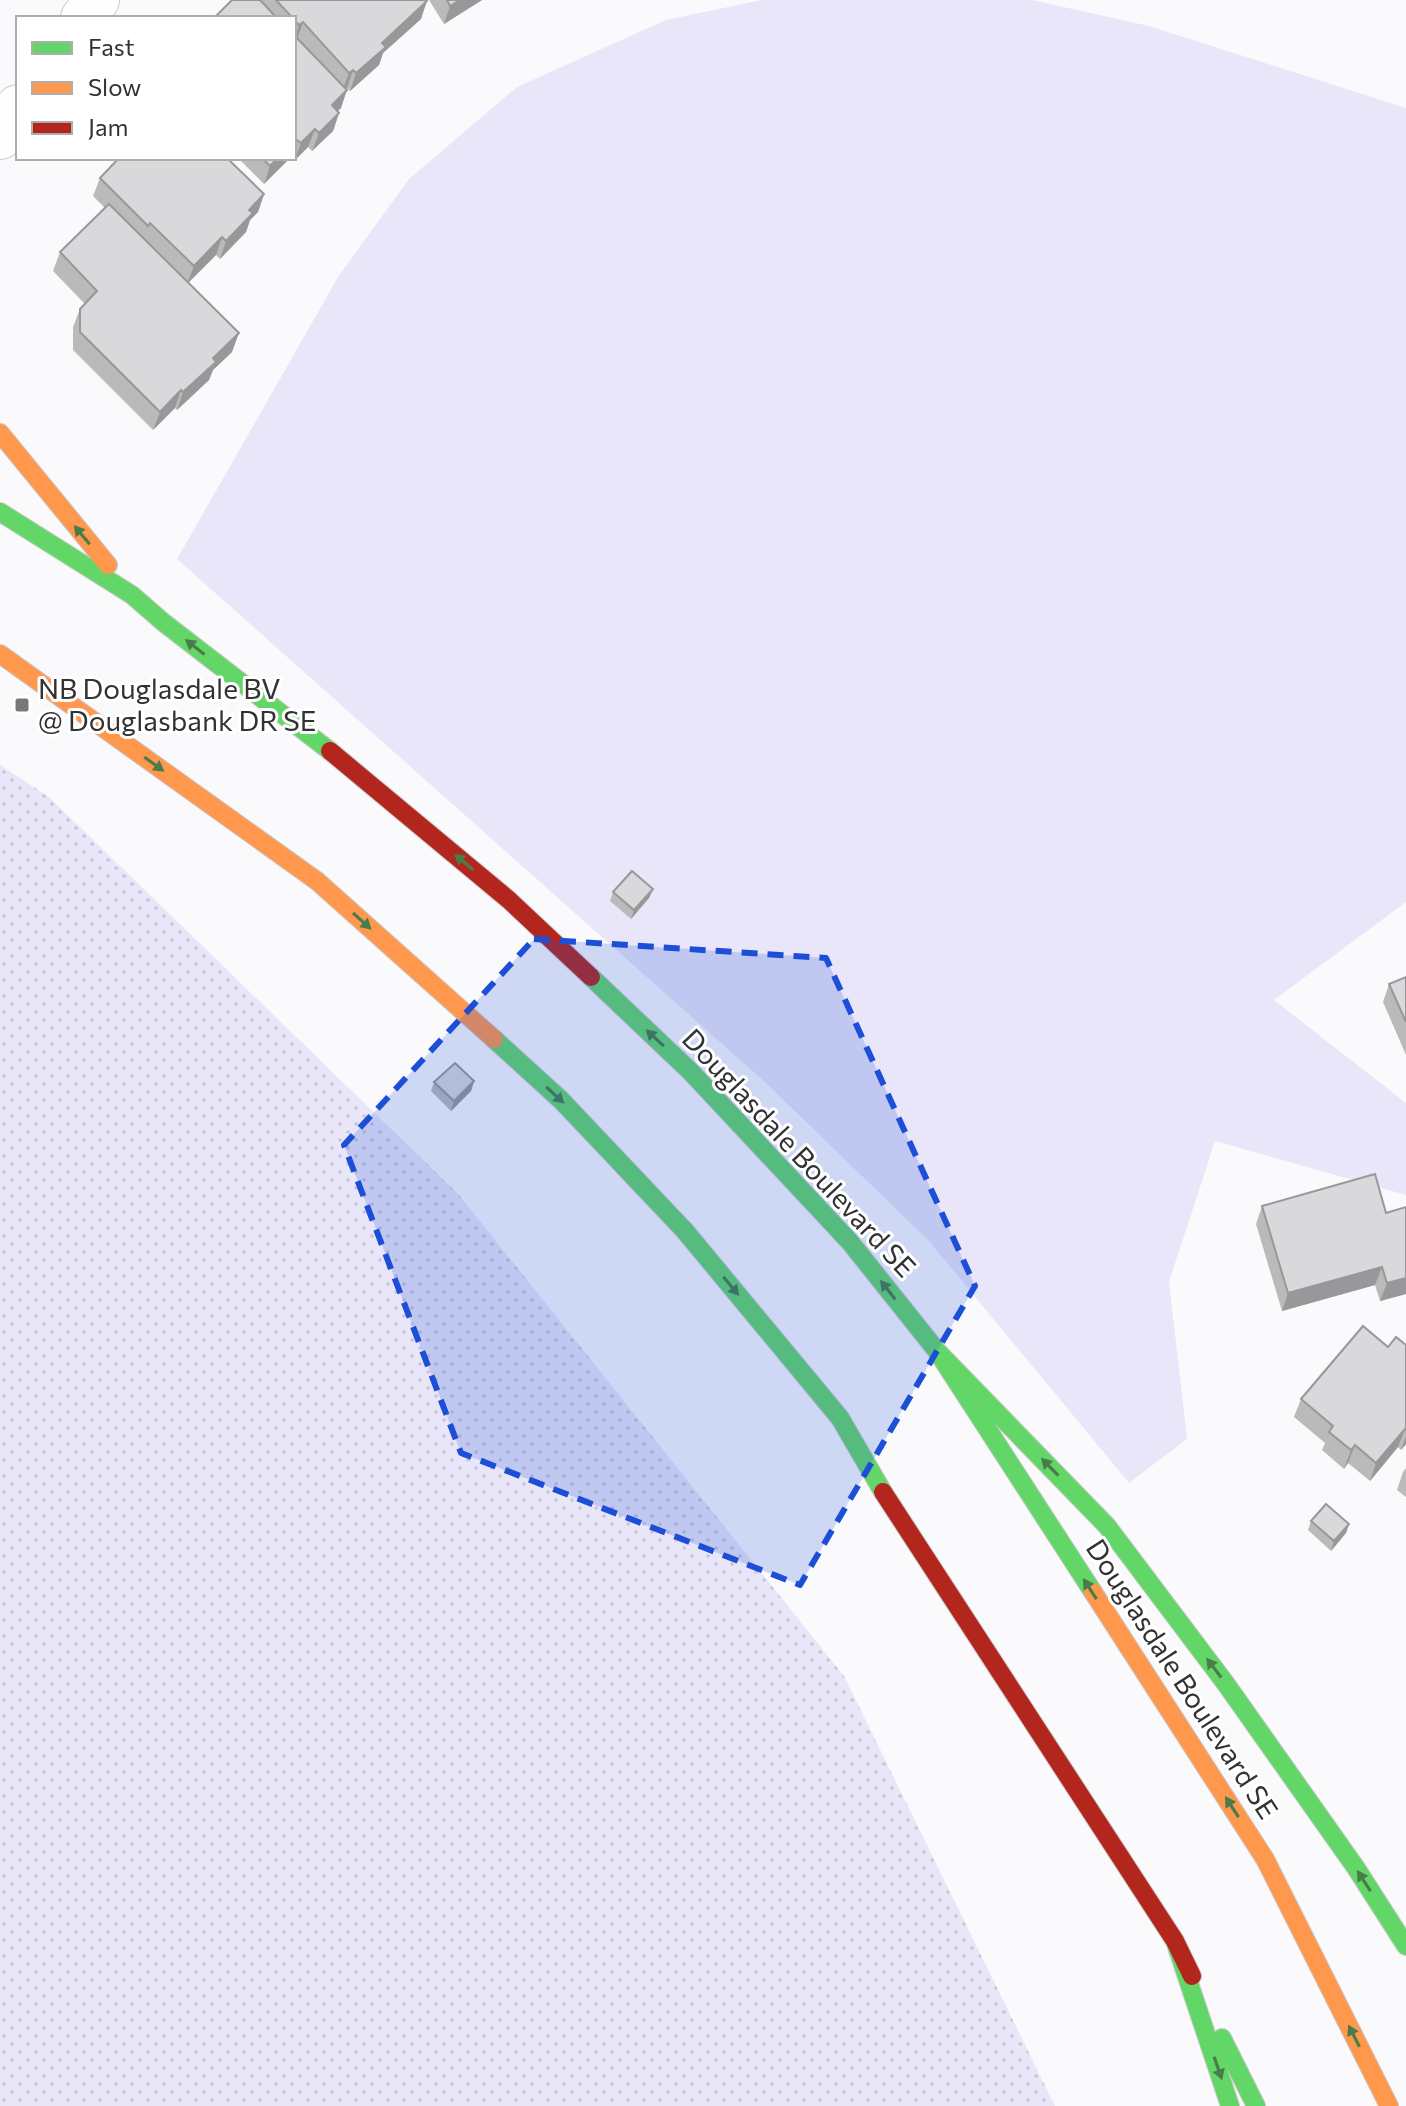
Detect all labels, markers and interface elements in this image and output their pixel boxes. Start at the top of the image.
legend [16,16,296,160]
text: Fast [88,32,135,61]
text: Slow [88,72,141,101]
text: Jam [88,112,128,141]
one-way arrow [75,525,91,545]
one-way arrow [185,639,205,655]
place label: NB Douglasdale BV @ Douglasbank DR SE [38,671,316,737]
marker: NB Douglasdale BV @ Douglasbank DR SE [13,696,31,714]
one-way arrow [144,756,165,771]
one-way arrow [454,854,474,871]
one-way arrow [352,911,371,929]
street label: Douglasdale Boulevard SE [676,1021,924,1283]
one-way arrow [646,1029,665,1048]
one-way arrow [545,1085,564,1103]
one-way arrow [722,1276,739,1296]
one-way arrow [881,1280,897,1300]
one-way arrow [1041,1458,1059,1477]
street label: Douglasdale Boulevard SE [1080,1532,1286,1825]
one-way arrow [1084,1578,1098,1600]
one-way arrow [1207,1658,1223,1678]
one-way arrow [1225,1796,1239,1818]
one-way arrow [1357,1870,1372,1891]
one-way arrow [1348,2025,1361,2048]
one-way arrow [1212,2056,1224,2080]

